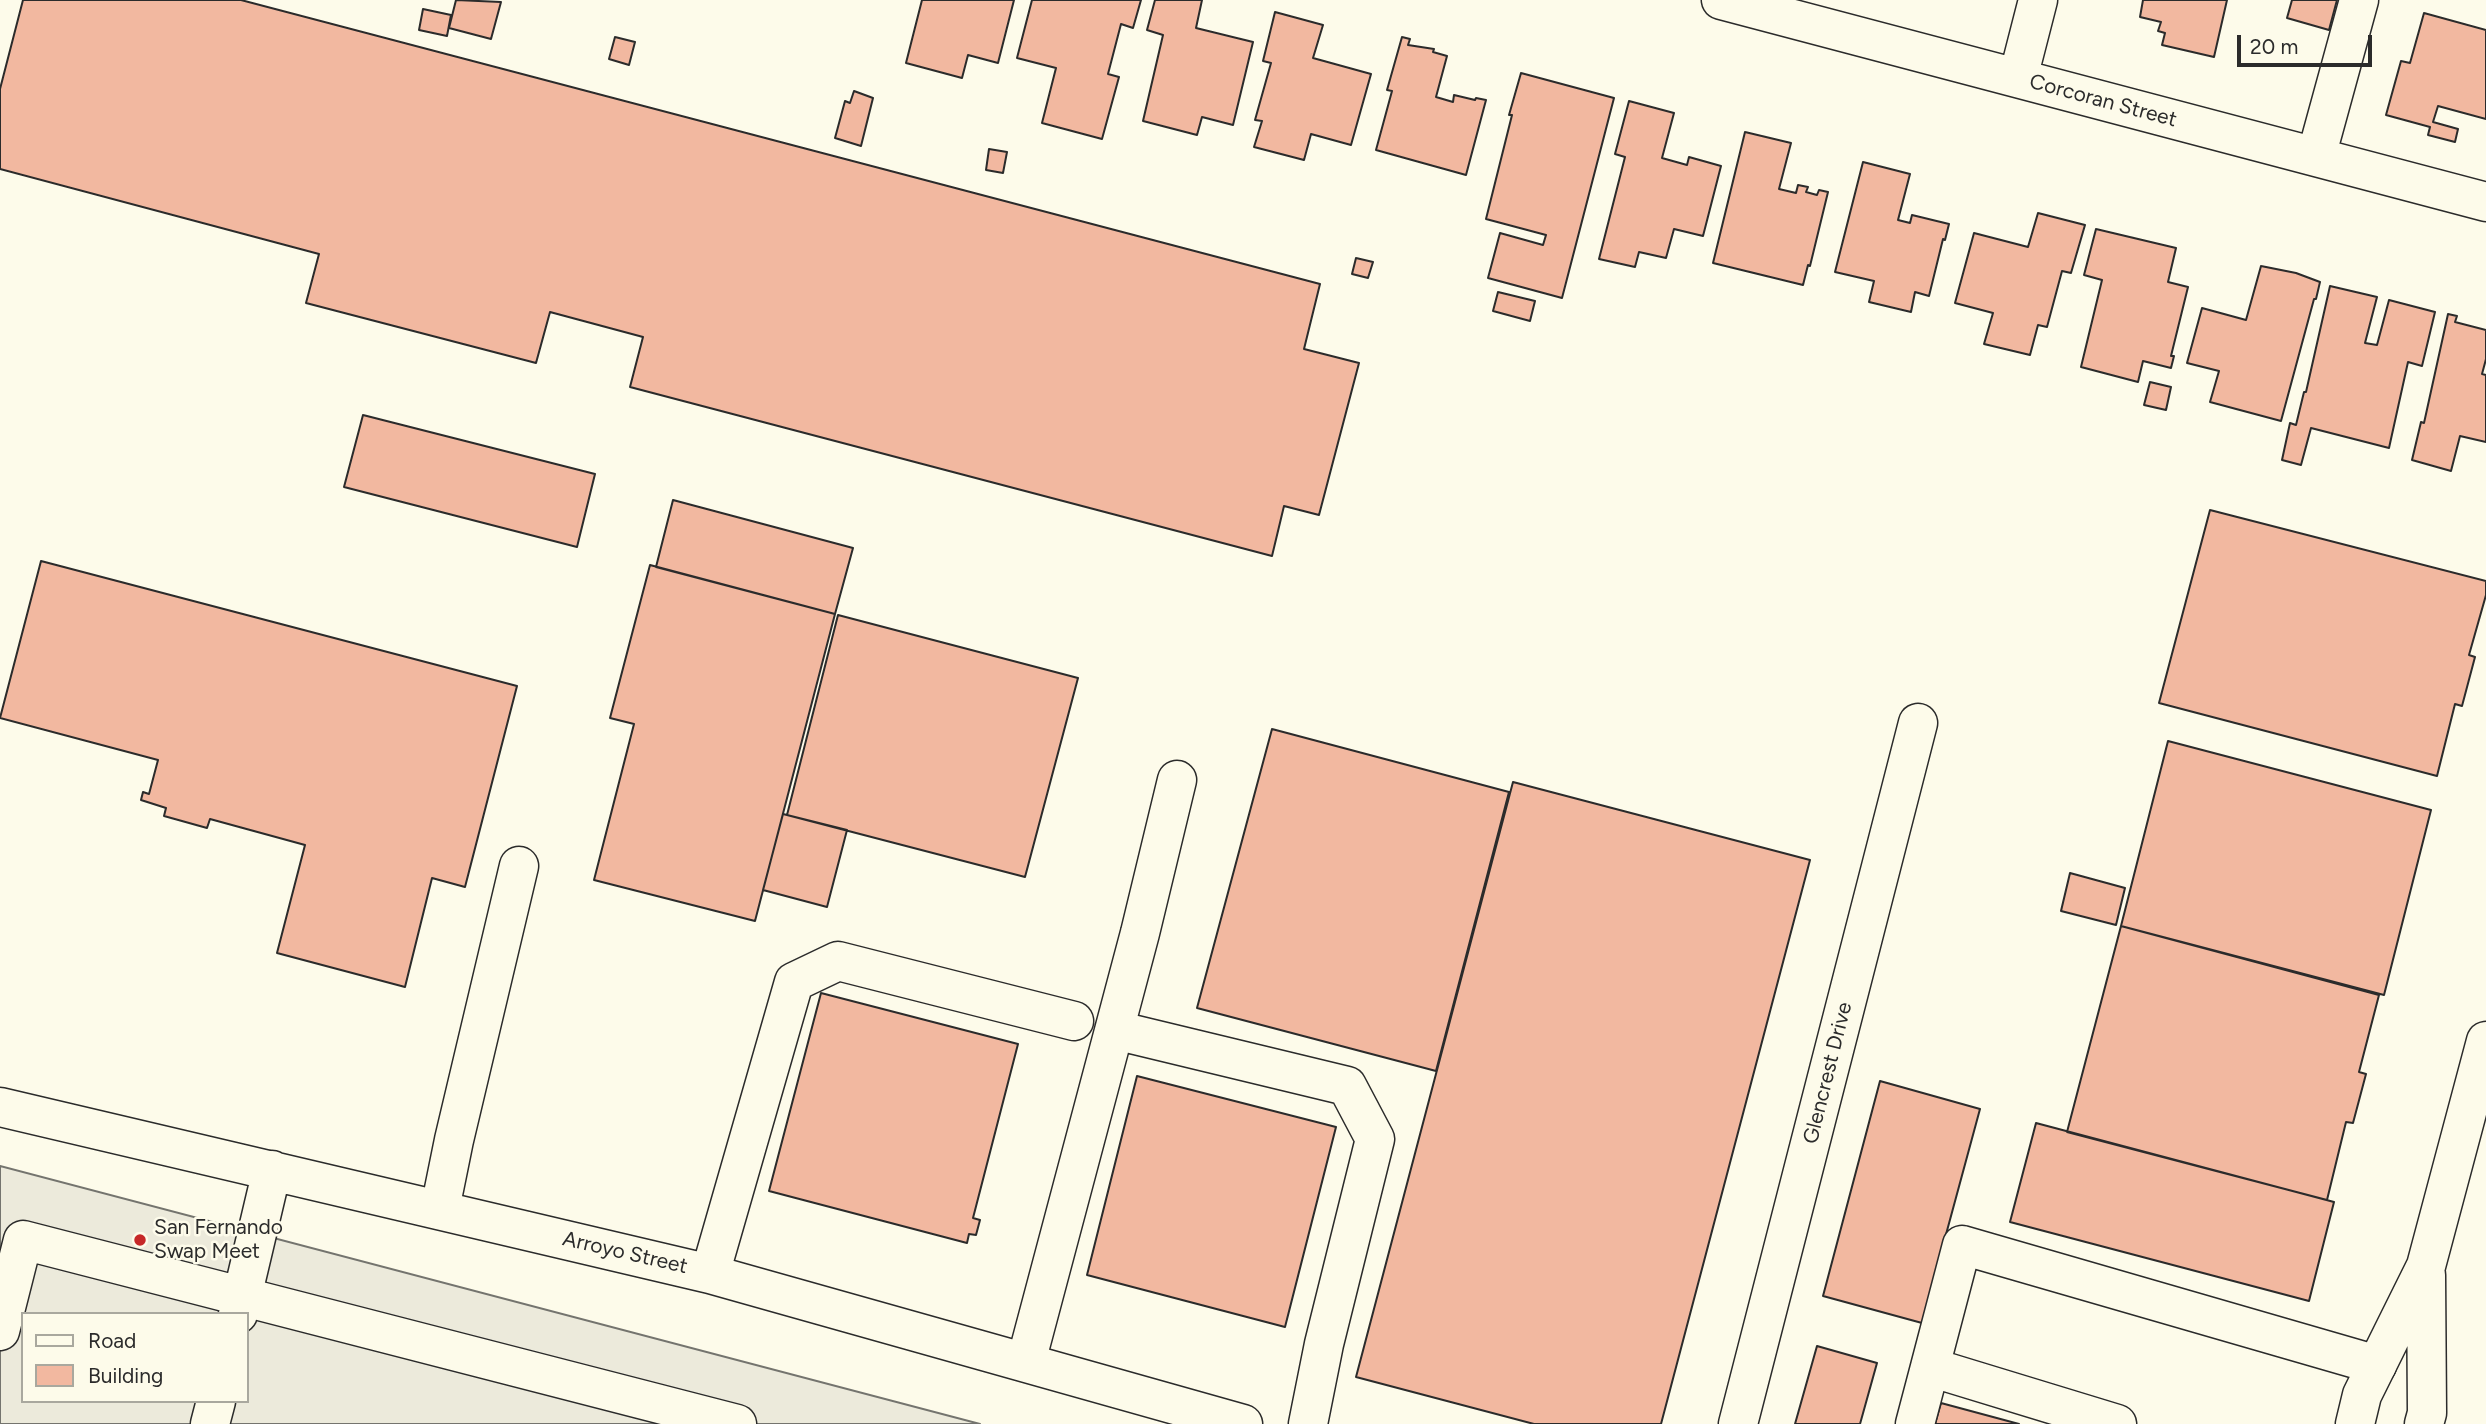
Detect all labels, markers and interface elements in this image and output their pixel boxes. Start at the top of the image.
scale bar [2241,21,2376,65]
text: 20 m [2250,34,2298,59]
street label: Corcoran Street [2027,69,2179,133]
street label: Glencrest Drive [1798,1000,1858,1146]
place label: San Fernando Swap Meet [154,1215,283,1265]
street label: Arroyo Street [560,1226,690,1280]
marker: San Fernando Swap Meet [132,1232,148,1248]
legend [21,1312,248,1403]
text: Road [88,1328,136,1353]
text: Building [88,1363,163,1388]

